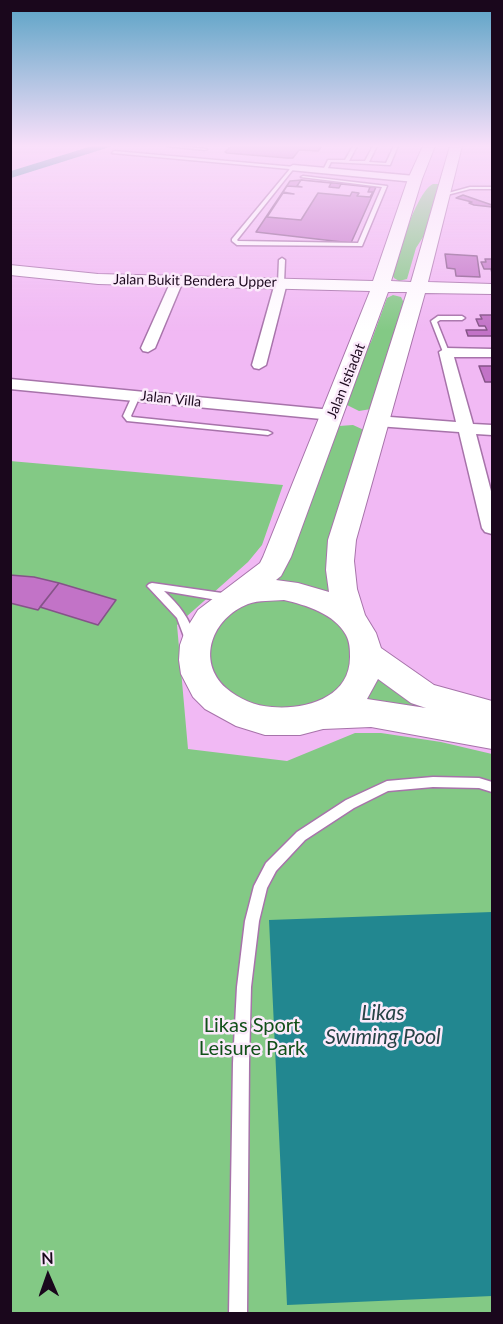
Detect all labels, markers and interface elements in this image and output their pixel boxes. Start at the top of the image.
street label: Jalan Bukit Bendera Upper [113,271,277,291]
street label: Jalan Istiadat [323,341,369,421]
street label: Jalan Villa [140,387,202,411]
water label: Likas Swiming Pool [325,1000,441,1050]
park label: Likas Sport Leisure Park [199,1014,305,1061]
north arrow [18,1246,78,1306]
text: N [41,1248,54,1267]

